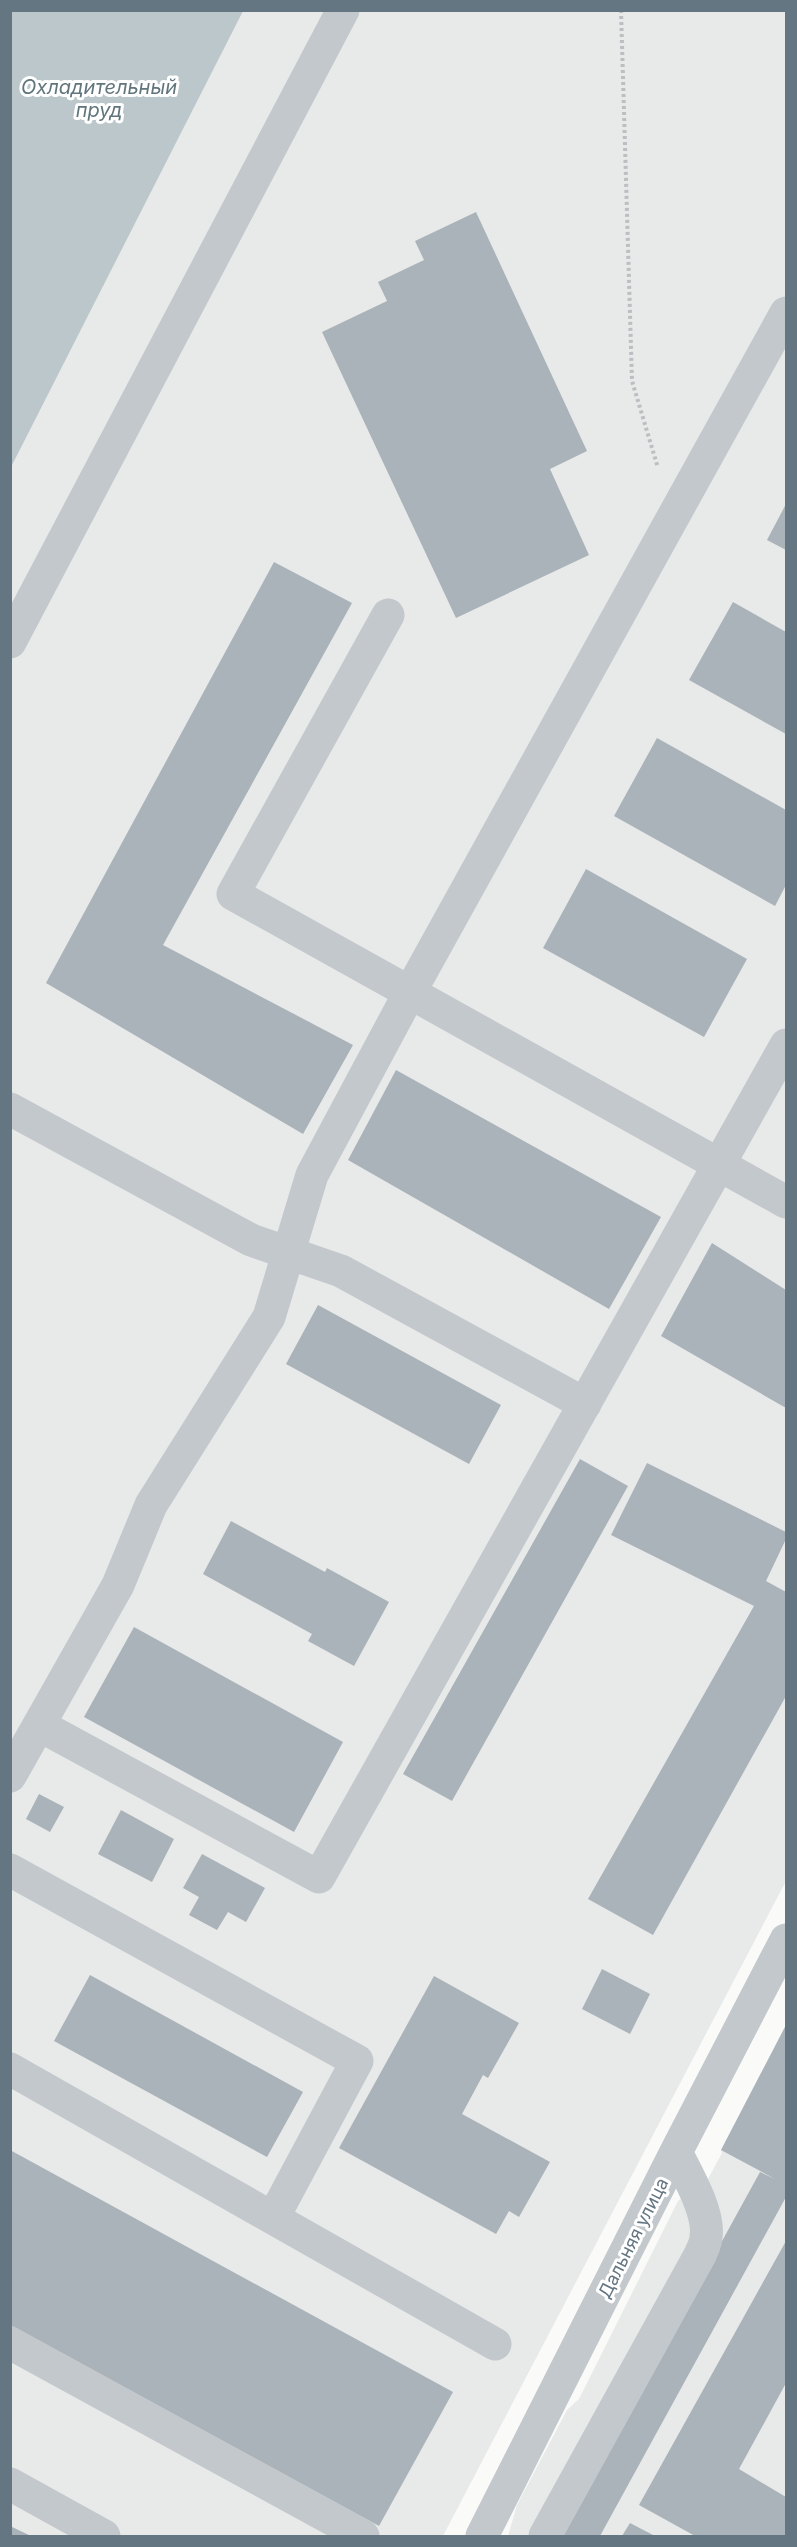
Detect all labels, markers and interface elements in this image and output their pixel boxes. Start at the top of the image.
water label: Охладительный пруд [21,75,177,122]
street label: Дальняя улица [594,2174,672,2302]

